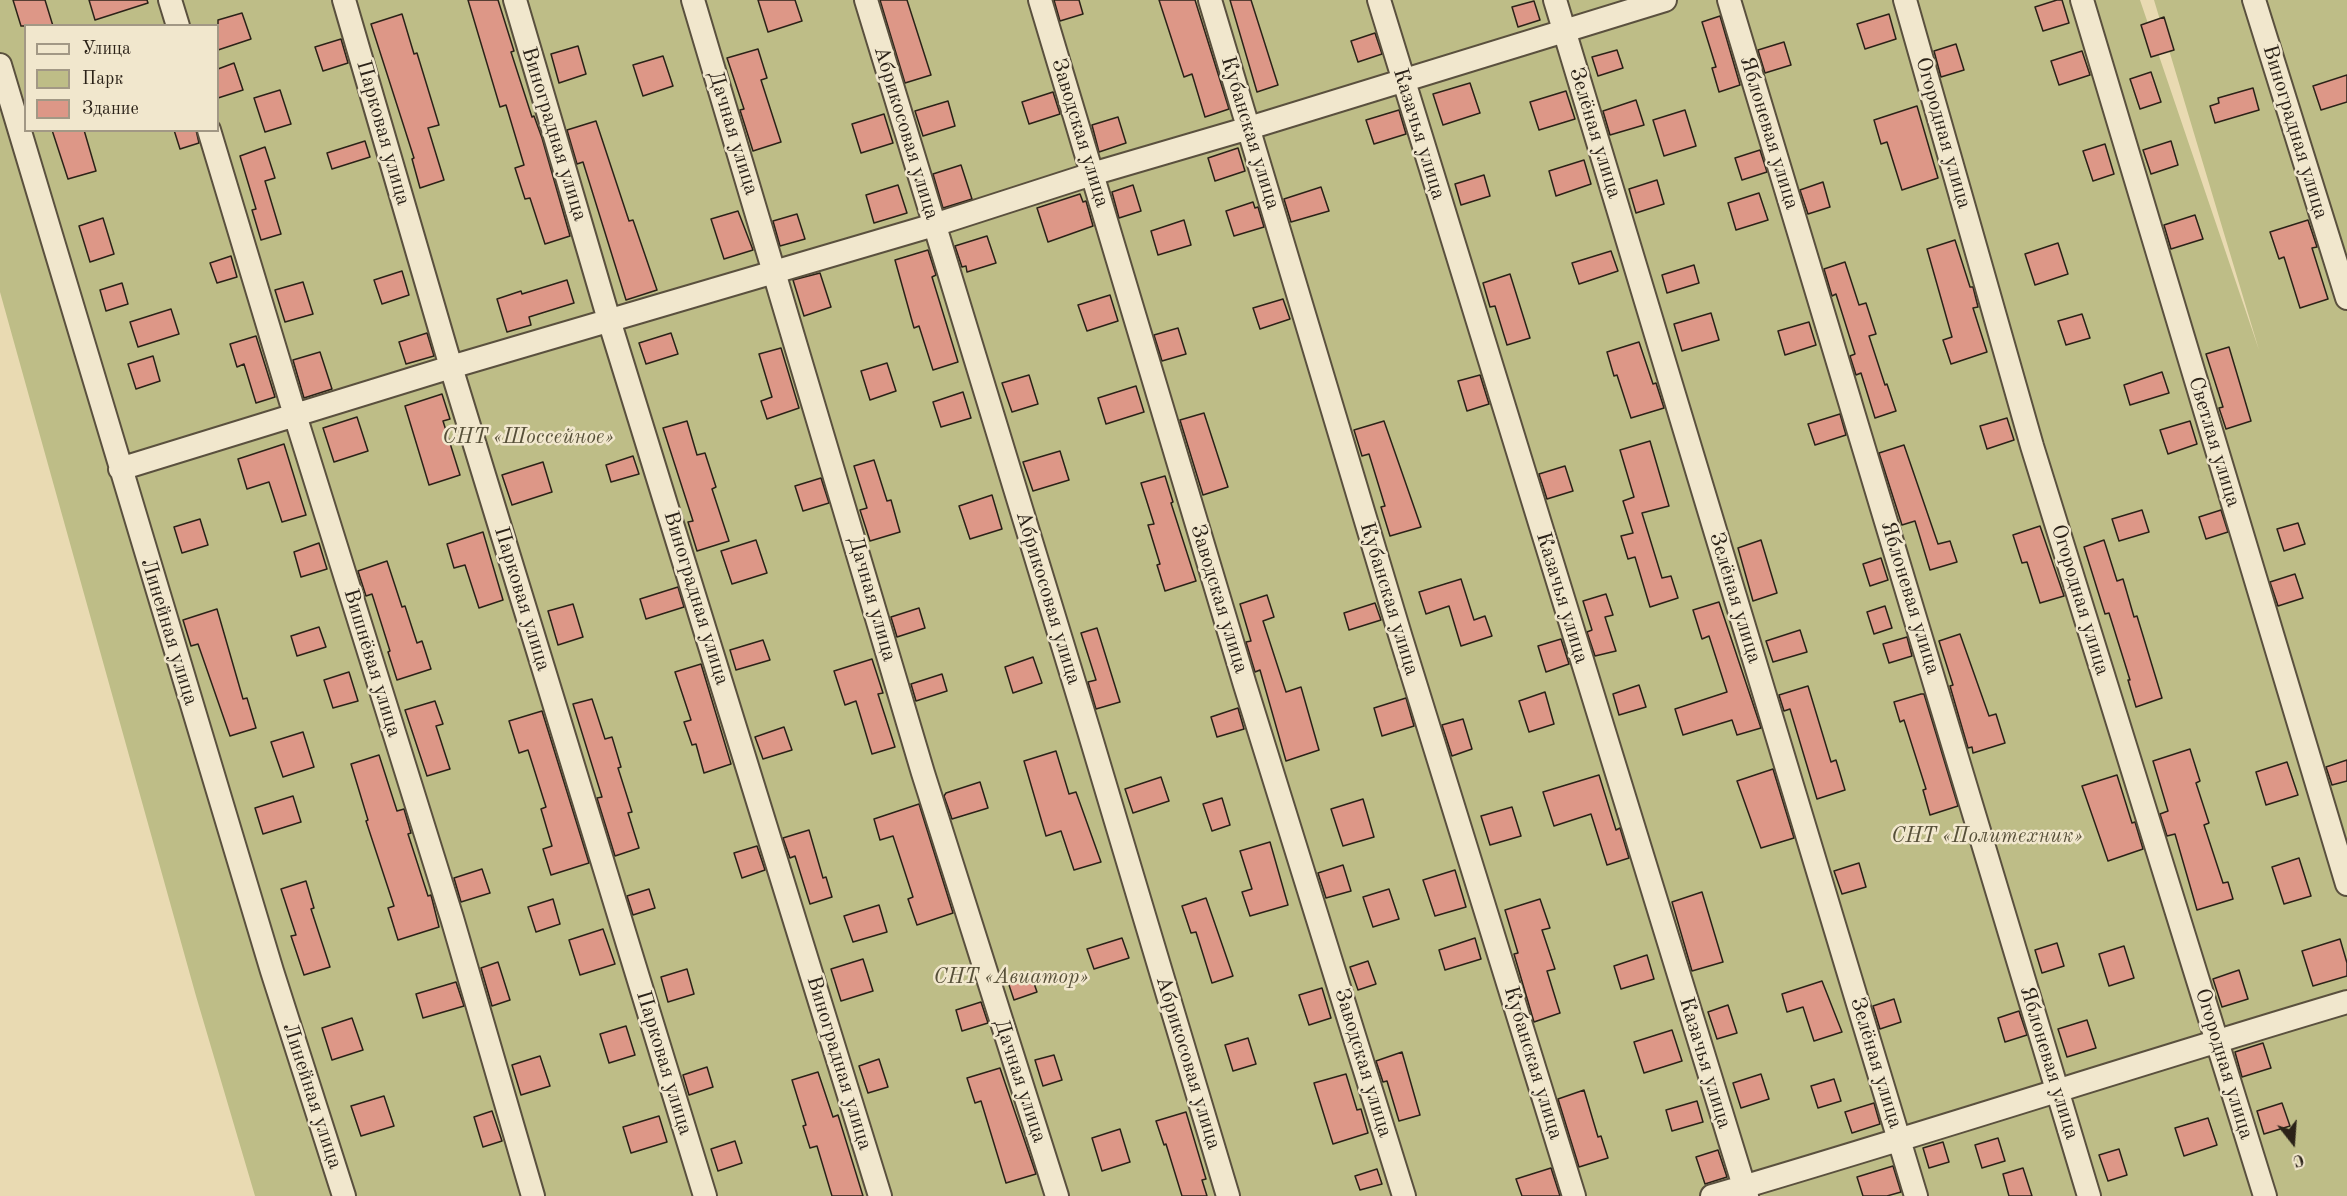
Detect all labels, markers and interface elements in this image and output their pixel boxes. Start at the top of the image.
legend [24,24,219,132]
text: Улица [82,40,131,58]
street label: Виноградная улица [2257,42,2333,222]
street label: Абрикосовая улица [868,43,944,223]
street label: Виноградная улица [516,44,592,224]
street label: Кубанская улица [1215,53,1285,213]
street label: Яблоневая улица [1734,53,1804,213]
street label: Огородная улица [1909,54,1977,212]
street label: Заводская улица [1045,56,1115,210]
street label: Парковая улица [350,58,416,208]
street label: Казачья улица [1387,65,1451,203]
street label: Зелёная улица [1563,65,1627,201]
street label: Дачная улица [702,68,764,198]
text: Парк [82,70,123,88]
text: Здание [82,100,139,118]
street label: Светлая улица [2182,374,2246,510]
park label: СНТ «Шоссейное» [442,424,614,450]
street label: Виноградная улица [658,508,734,688]
street label: Абрикосовая улица [1010,508,1086,688]
street label: Яблоневая улица [1875,518,1945,678]
street label: Кубанская улица [1354,519,1424,679]
street label: Огородная улица [2045,521,2115,679]
street label: Заводская улица [1184,522,1254,676]
street label: Парковая улица [488,524,556,674]
street label: Казачья улица [1530,529,1594,667]
street label: Зелёная улица [1703,530,1767,666]
street label: Дачная улица [842,534,902,664]
street label: Линейная улица [135,555,203,709]
street label: Вишнёвая улица [337,586,407,740]
park label: СНТ «Политехник» [1891,823,2083,849]
park label: СНТ «Авиатор» [933,964,1089,990]
street label: Виноградная улица [801,973,877,1153]
street label: Абрикосовая улица [1150,973,1226,1153]
street label: Кубанская улица [1498,983,1568,1143]
street label: Яблоневая улица [2014,983,2084,1143]
street label: Огородная улица [2189,985,2259,1143]
street label: Заводская улица [1328,986,1398,1140]
street label: Парковая улица [630,988,698,1138]
street label: Казачья улица [1673,994,1737,1132]
street label: Зелёная улица [1844,995,1908,1131]
street label: Дачная улица [988,1016,1052,1146]
street label: Линейная улица [276,1020,348,1172]
north arrow [2263,1112,2323,1172]
text: С [2291,1150,2306,1168]

